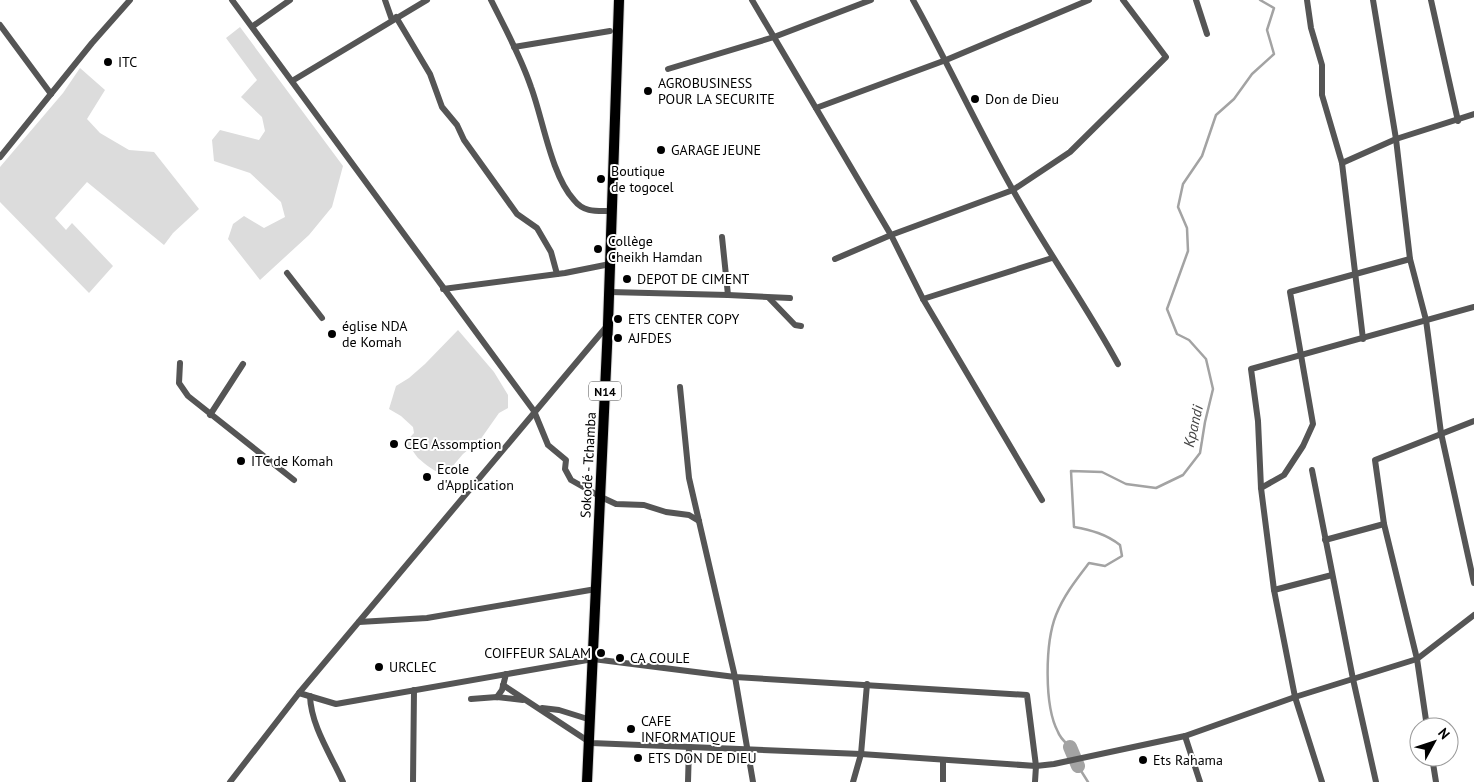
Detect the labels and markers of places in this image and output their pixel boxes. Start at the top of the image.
place label: ITC [118,53,137,71]
marker: ITC [102,56,114,68]
place label: AGROBUSINESS POUR LA SECURITE [658,74,775,108]
marker: AGROBUSINESS POUR LA SECURITE [642,85,654,97]
place label: Don de Dieu [985,90,1059,108]
marker: Don de Dieu [969,93,981,105]
place label: GARAGE JEUNE [671,141,761,159]
marker: GARAGE JEUNE [655,144,667,156]
place label: Boutique de togocel [611,162,674,196]
marker: Boutique de togocel [595,173,607,185]
place label: Collège Cheikh Hamdan [608,232,702,266]
marker: Collège Cheikh Hamdan [592,243,604,255]
place label: DEPOT DE CIMENT [637,270,750,288]
marker: DEPOT DE CIMENT [621,273,633,285]
place label: ETS CENTER COPY [628,310,739,328]
marker: ETS CENTER COPY [612,313,624,325]
place label: église NDA de Komah [342,317,408,351]
marker: église NDA de Komah [326,328,338,340]
place label: AJFDES [628,329,672,347]
marker: AJFDES [612,332,624,344]
place label: CEG Assomption [404,435,501,453]
marker: CEG Assomption [388,438,400,450]
place label: ITC de Komah [251,452,333,470]
marker: ITC de Komah [235,455,247,467]
place label: Ecole d'Application [437,460,514,494]
marker: Ecole d'Application [421,471,433,483]
place label: COIFFEUR SALAM [484,644,591,662]
marker: COIFFEUR SALAM [595,647,607,659]
place label: CA COULE [630,649,690,667]
marker: CA COULE [614,652,626,664]
place label: URCLEC [389,658,437,676]
marker: URCLEC [373,661,385,673]
place label: CAFE INFORMATIQUE [641,712,736,746]
marker: CAFE INFORMATIQUE [625,723,637,735]
place label: ETS DON DE DIEU [648,749,757,767]
place label: Ets Rahama [1153,751,1223,769]
marker: ETS DON DE DIEU [632,752,644,764]
marker: Ets Rahama [1137,754,1149,766]

